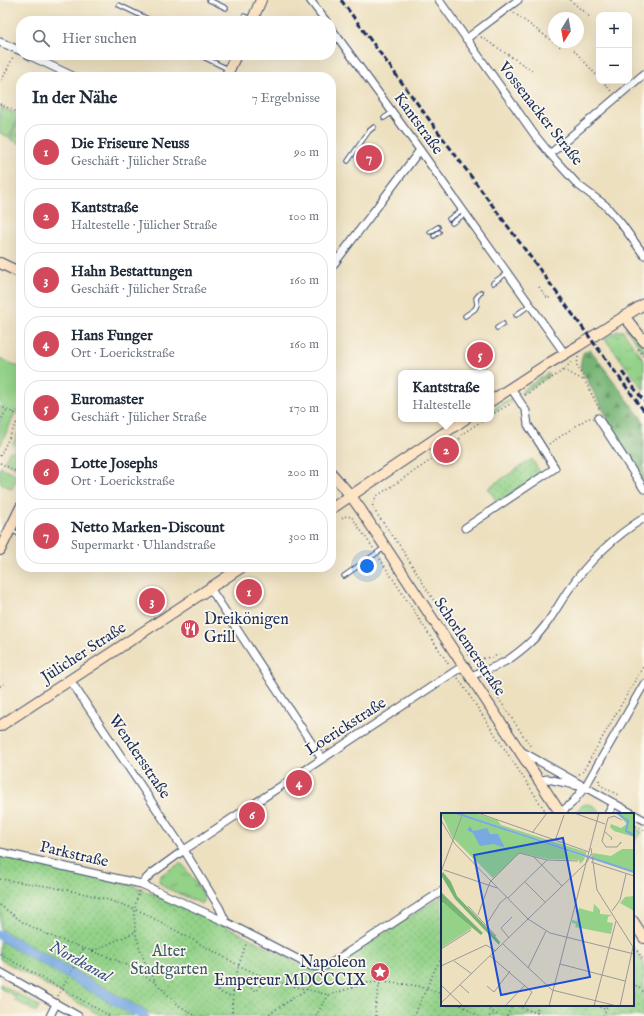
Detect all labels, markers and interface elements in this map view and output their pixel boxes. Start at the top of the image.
north arrow [548,12,584,48]
map controls [596,12,632,84]
button: + [596,12,632,48]
search box [16,16,336,60]
icon: search [30,27,52,49]
text: Hier suchen [62,29,137,48]
button: − [596,48,632,84]
street label: Vossenacker Straße [493,57,587,170]
text: In der Nähe [32,88,117,109]
street label: Kantstraße [389,89,447,159]
text: 7 Ergebnisse [252,90,320,107]
text: Die Friseure Neuss [71,134,189,153]
pin: 7 [356,143,382,173]
text: 1 [44,144,48,161]
text: 90 m [294,144,319,161]
text: Geschäft · Jülicher Straße [71,153,207,170]
text: Kantstraße [71,198,138,217]
text: 2 [43,208,49,225]
text: 100 m [289,208,319,225]
text: Haltestelle · Jülicher Straße [71,217,217,234]
text: Hahn Bestattungen [71,262,192,281]
text: 3 [44,272,48,289]
text: 160 m [289,272,319,289]
text: Geschäft · Jülicher Straße [71,281,207,298]
text: Hans Funger [71,326,153,345]
text: 4 [43,336,49,353]
text: 160 m [289,336,319,353]
pin: 5 [467,340,493,370]
text: Ort · Loerickstraße [71,345,175,362]
popup [398,370,494,422]
text: Kantstraße [412,378,480,397]
text: Euromaster [71,390,144,409]
text: Haltestelle [412,397,471,414]
text: 5 [44,400,48,417]
text: 170 m [289,400,319,417]
text: Geschäft · Jülicher Straße [71,409,207,426]
pin: 2 [433,435,459,465]
text: Lotte Josephs [71,454,158,473]
text: 6 [43,464,49,481]
text: 200 m [287,464,319,481]
text: Ort · Loerickstraße [71,473,175,490]
text: Netto Marken-Discount [71,518,225,537]
text: 7 [43,528,49,545]
text: 300 m [288,528,319,545]
text: Supermarkt · Uhlandstraße [71,537,216,554]
your location [357,556,377,576]
pin: 1 [236,577,262,607]
pin: 3 [139,586,165,616]
street label: Schorlemerstraße [429,594,509,700]
place label: Dreikönigen Grill [204,610,289,648]
street label: Jülicher Straße [36,618,130,689]
restaurant icon: Dreikönigen Grill [179,618,201,640]
street label: Loerickstraße [302,693,390,761]
street label: Wendersstraße [104,711,174,803]
pin: 4 [286,768,312,798]
pin: 6 [239,800,265,830]
inset map [441,813,634,1006]
street label: Parkstraße [38,837,110,873]
water label: Nordkanal [45,936,116,989]
park label: Alter Stadtgarten [130,942,208,980]
place label: Napoleon Empereur MDCCCIX [214,953,366,991]
place icon: Napoleon Empereur MDCCCIX [369,961,391,983]

